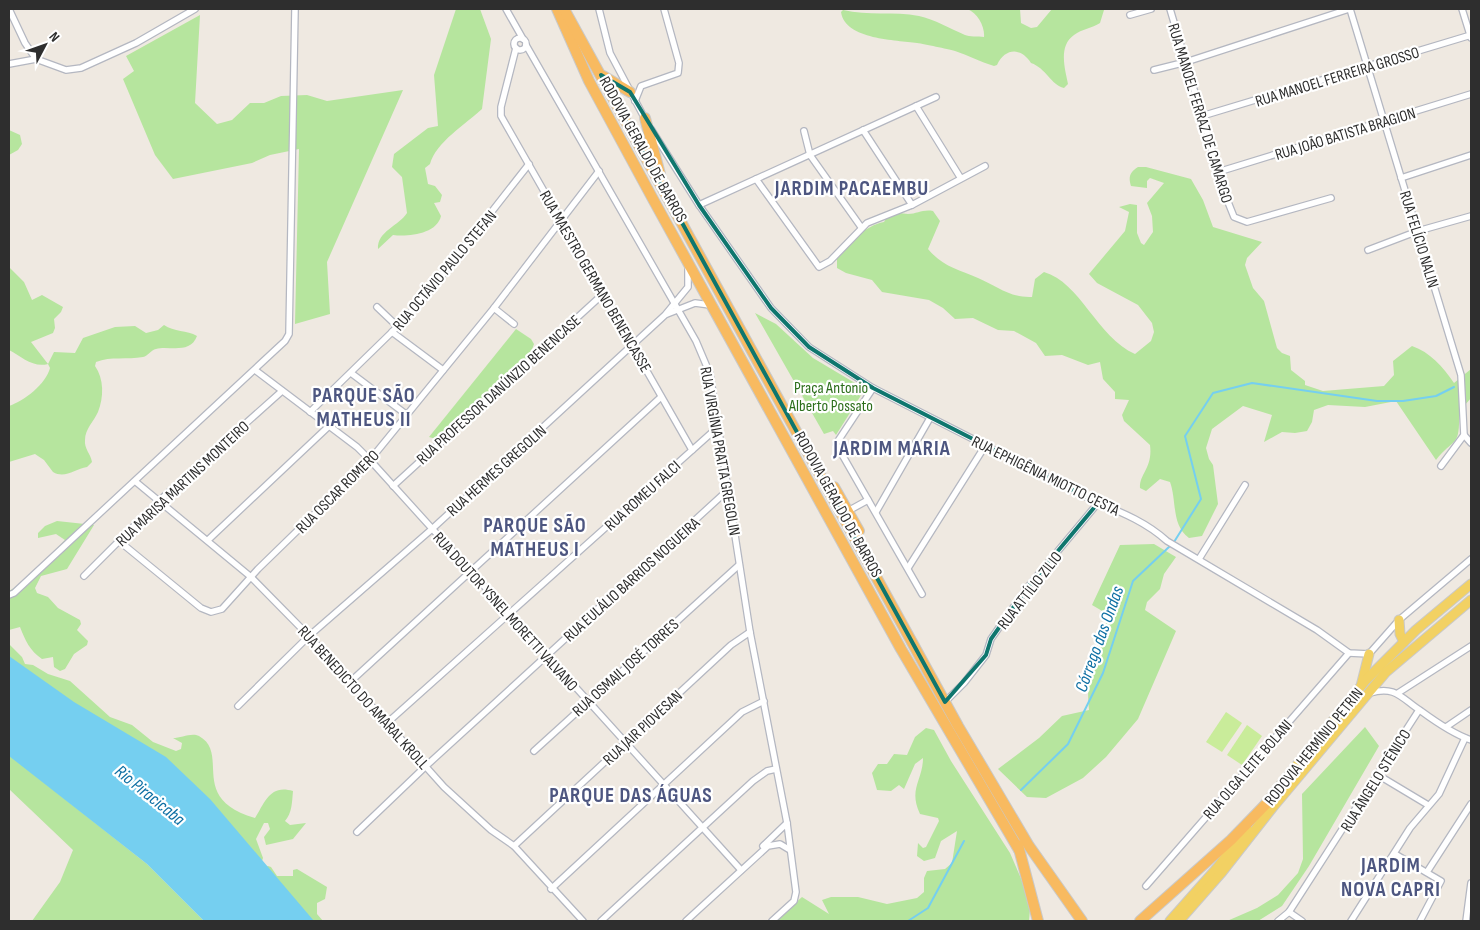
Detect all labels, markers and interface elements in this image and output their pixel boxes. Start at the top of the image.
north arrow [20,20,70,70]
street label: RUA MANOEL FERRAZ DE CAMARGO [1163,21,1236,206]
text: N [46,28,63,45]
street label: RUA MANOEL FERREIRA GROSSO [1253,43,1422,111]
street label: RODOVIA GERALDO DE BARROS [595,73,691,226]
street label: RUA JOÃO BATISTA BRAGION [1273,104,1418,165]
district label: JARDIM PACAEMBU [774,176,929,201]
street label: RUA MAESTRO GERMANO BENENCASSE [535,188,655,376]
street label: RUA FELÍCIO NALIN [1395,189,1442,290]
street label: RUA OCTÁVIO PAULO STEFAN [389,207,501,335]
street label: RUA PROFESSOR DANÚNZIO BENENCASE [413,311,585,469]
street label: RUA VIRGÍNIA PRATTA GREGOLIN [695,365,744,537]
park label: Praça Antonio Alberto Possato [788,379,873,416]
district label: PARQUE SÃO MATHEUS II [312,383,416,432]
street label: RUA MARISA MARTINS MONTEIRO [112,417,254,551]
street label: RUA HERMES GREGOLIN [443,422,551,521]
street label: RODOVIA GERALDO DE BARROS [790,428,886,581]
street label: RUA EPHIGÊNIA MIOTTO CESTA [968,432,1122,520]
district label: JARDIM MARIA [832,436,951,461]
street label: RUA OSCAR ROMERO [292,446,384,538]
street label: RUA ROMEU FALCI [601,457,685,535]
district label: PARQUE SÃO MATHEUS I [483,513,587,562]
street label: RUA EULÁLIO BARRIOS NOGUEIRA [560,514,704,646]
street label: RUA DOUTOR YSNEL MORETTI VALVANO [428,529,581,695]
street label: RUA ATTÍLIO ZILIO [994,548,1067,634]
water label: Córrego das Ondas [1071,583,1129,695]
street label: RUA OSMAIL JOSÉ TORRES [569,615,683,721]
street label: RUA BENEDICTO DO AMARAL KROLL [293,622,432,774]
street label: RODOVIA HERMÍNIO PETRIN [1261,684,1367,810]
street label: RUA JAIR PIOVESAN [600,687,687,770]
street label: RUA OLGA LEITE BOLANI [1200,716,1297,824]
street label: RUA ÂNGELO STÊNICO [1337,726,1415,835]
water label: Rio Piracicaba [111,761,189,830]
district label: PARQUE DAS ÁGUAS [549,783,713,808]
district label: JARDIM NOVA CAPRI [1341,853,1441,902]

